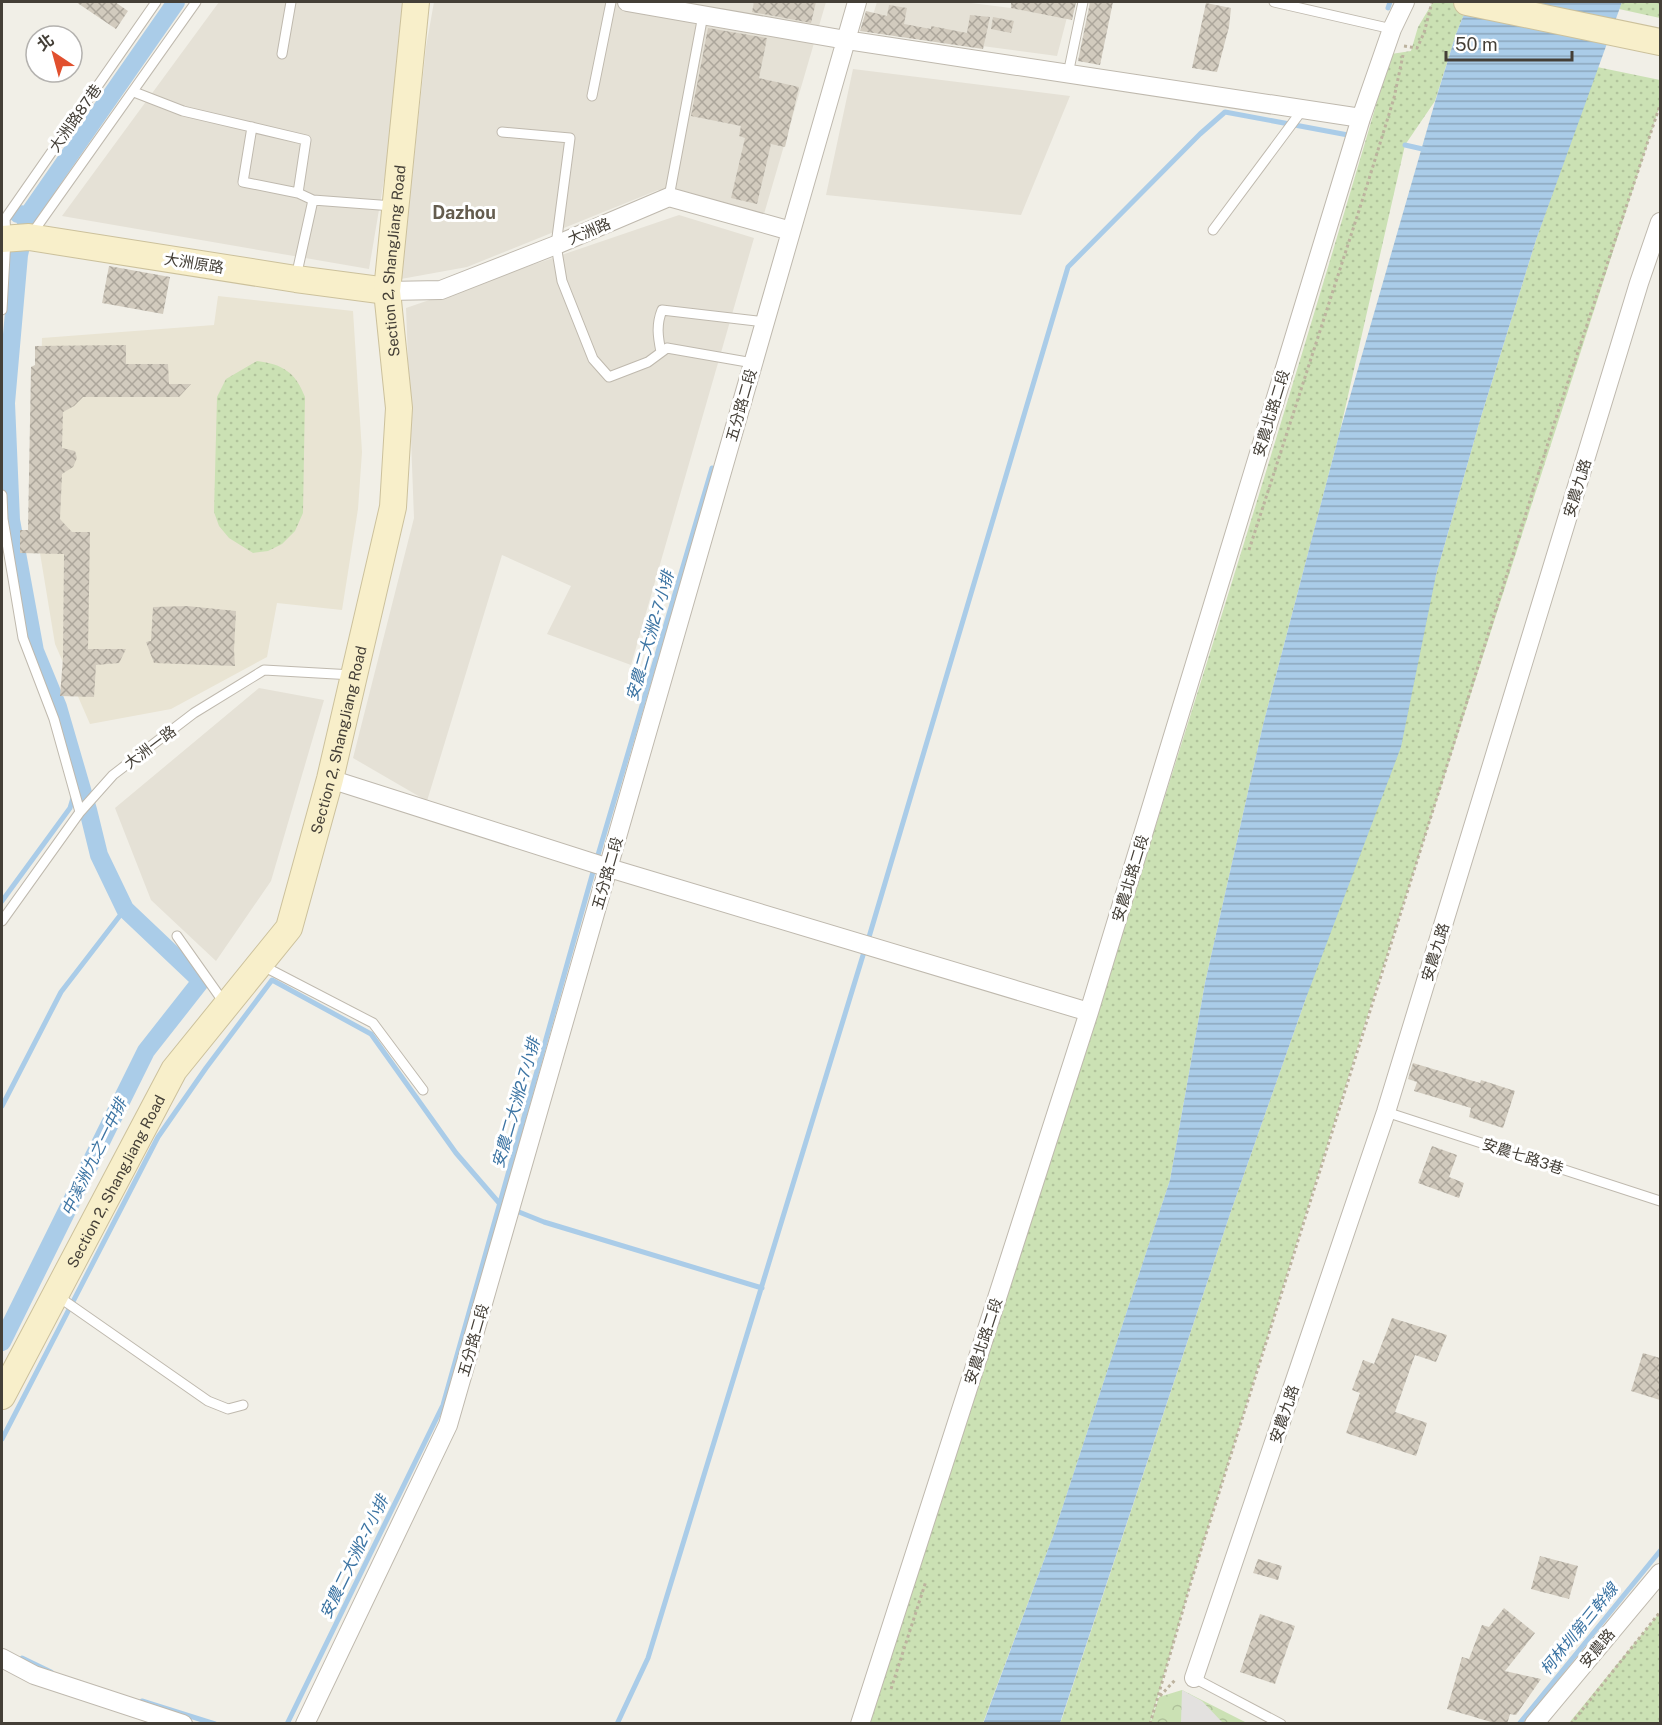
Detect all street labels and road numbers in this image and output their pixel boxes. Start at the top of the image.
street label: 大洲路87巷 [46,81,104,155]
street label: Section 2, ShangJiang Road [378,164,408,358]
street label: 大洲路 [565,214,613,248]
street label: 大洲原路 [163,250,225,276]
street label: 五分路二段 [722,367,760,443]
street label: 安農北路二段 [1250,367,1292,459]
street label: 安農九路 [1560,457,1594,519]
street label: Section 2, ShangJiang Road [307,644,369,836]
street label: 大洲一路 [121,722,179,772]
street label: 安農北路二段 [1109,832,1151,924]
street label: 五分路二段 [588,835,626,911]
street label: 安農九路 [1418,921,1452,983]
street label: Section 2, ShangJiang Road [63,1092,168,1270]
street label: 安農七路3巷 [1480,1135,1566,1177]
street label: 安農北路二段 [961,1296,1005,1386]
street label: 五分路二段 [454,1302,492,1378]
street label: 安農九路 [1266,1383,1302,1445]
street label: 安農路 [1576,1625,1618,1671]

